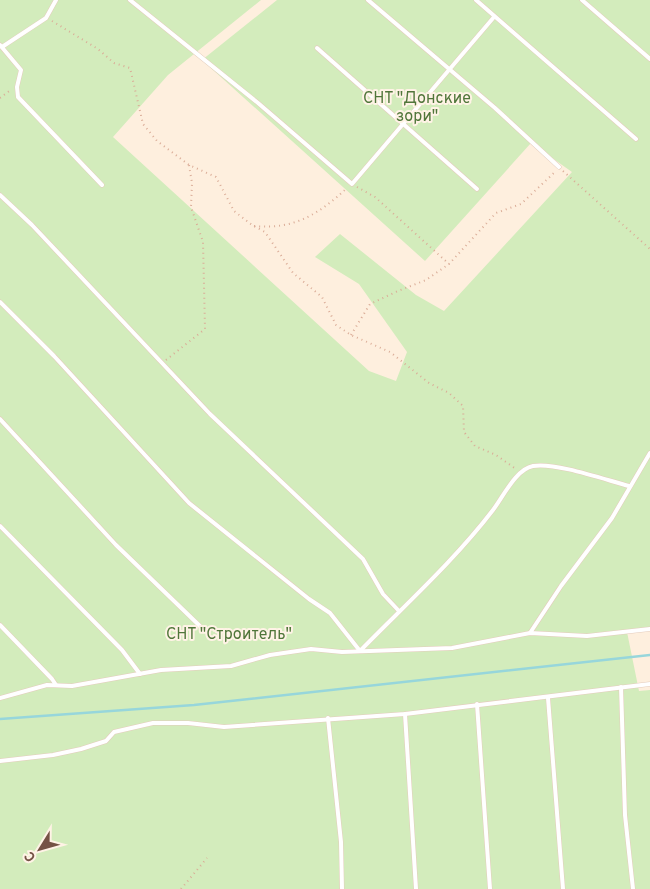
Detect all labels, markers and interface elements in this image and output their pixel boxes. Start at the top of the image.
park label: СНТ "Донские зори" [363,89,471,127]
park label: СНТ "Строитель" [166,625,292,645]
north arrow [15,824,65,874]
text: С [21,847,40,865]

